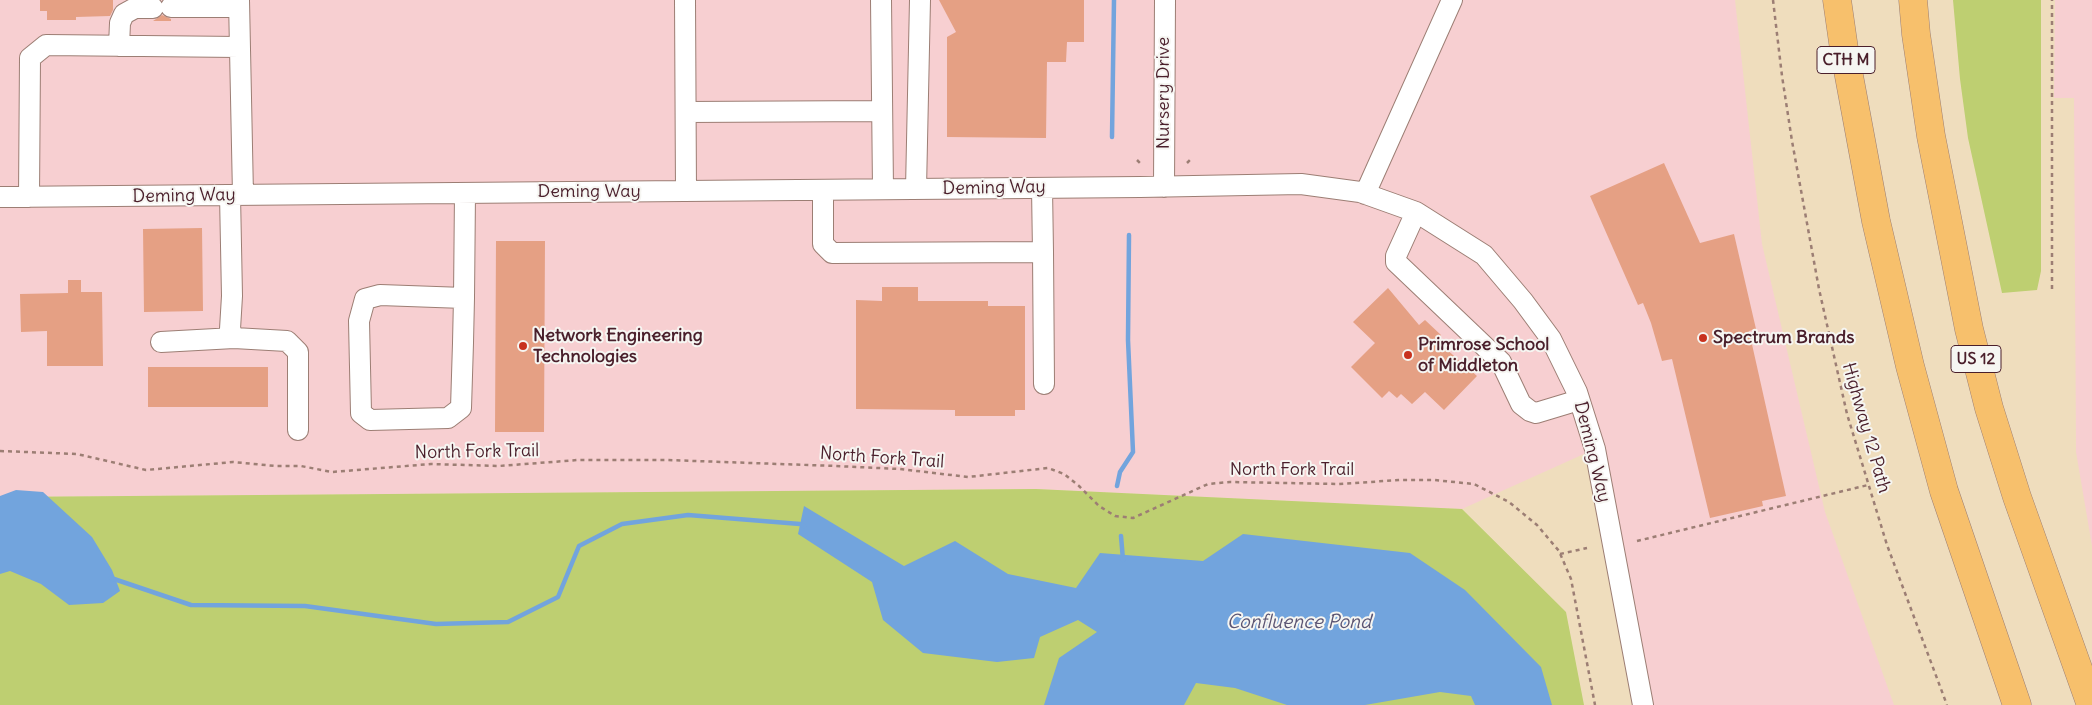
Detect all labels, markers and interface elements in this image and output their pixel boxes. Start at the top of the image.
street label: Nursery Drive [1153,37,1175,149]
road number: CTH M [1817,46,1875,74]
street label: Deming Way [942,176,1046,200]
street label: Deming Way [537,181,641,203]
street label: Deming Way [132,184,236,208]
place label: Network Engineering Technologies [533,325,703,368]
place label: Spectrum Brands [1713,327,1855,349]
marker: Spectrum Brands [1697,332,1709,344]
place label: Primrose School of Middleton [1418,334,1549,376]
marker: Network Engineering Technologies [517,340,529,352]
road number: US 12 [1951,346,2001,372]
marker: Primrose School of Middleton [1402,349,1414,361]
street label: Highway 12 Path [1837,360,1895,496]
street label: Deming Way [1569,399,1615,505]
street label: North Fork Trail [415,440,539,464]
street label: North Fork Trail [819,443,945,473]
street label: North Fork Trail [1230,459,1354,481]
water label: Confluence Pond [1227,612,1371,634]

